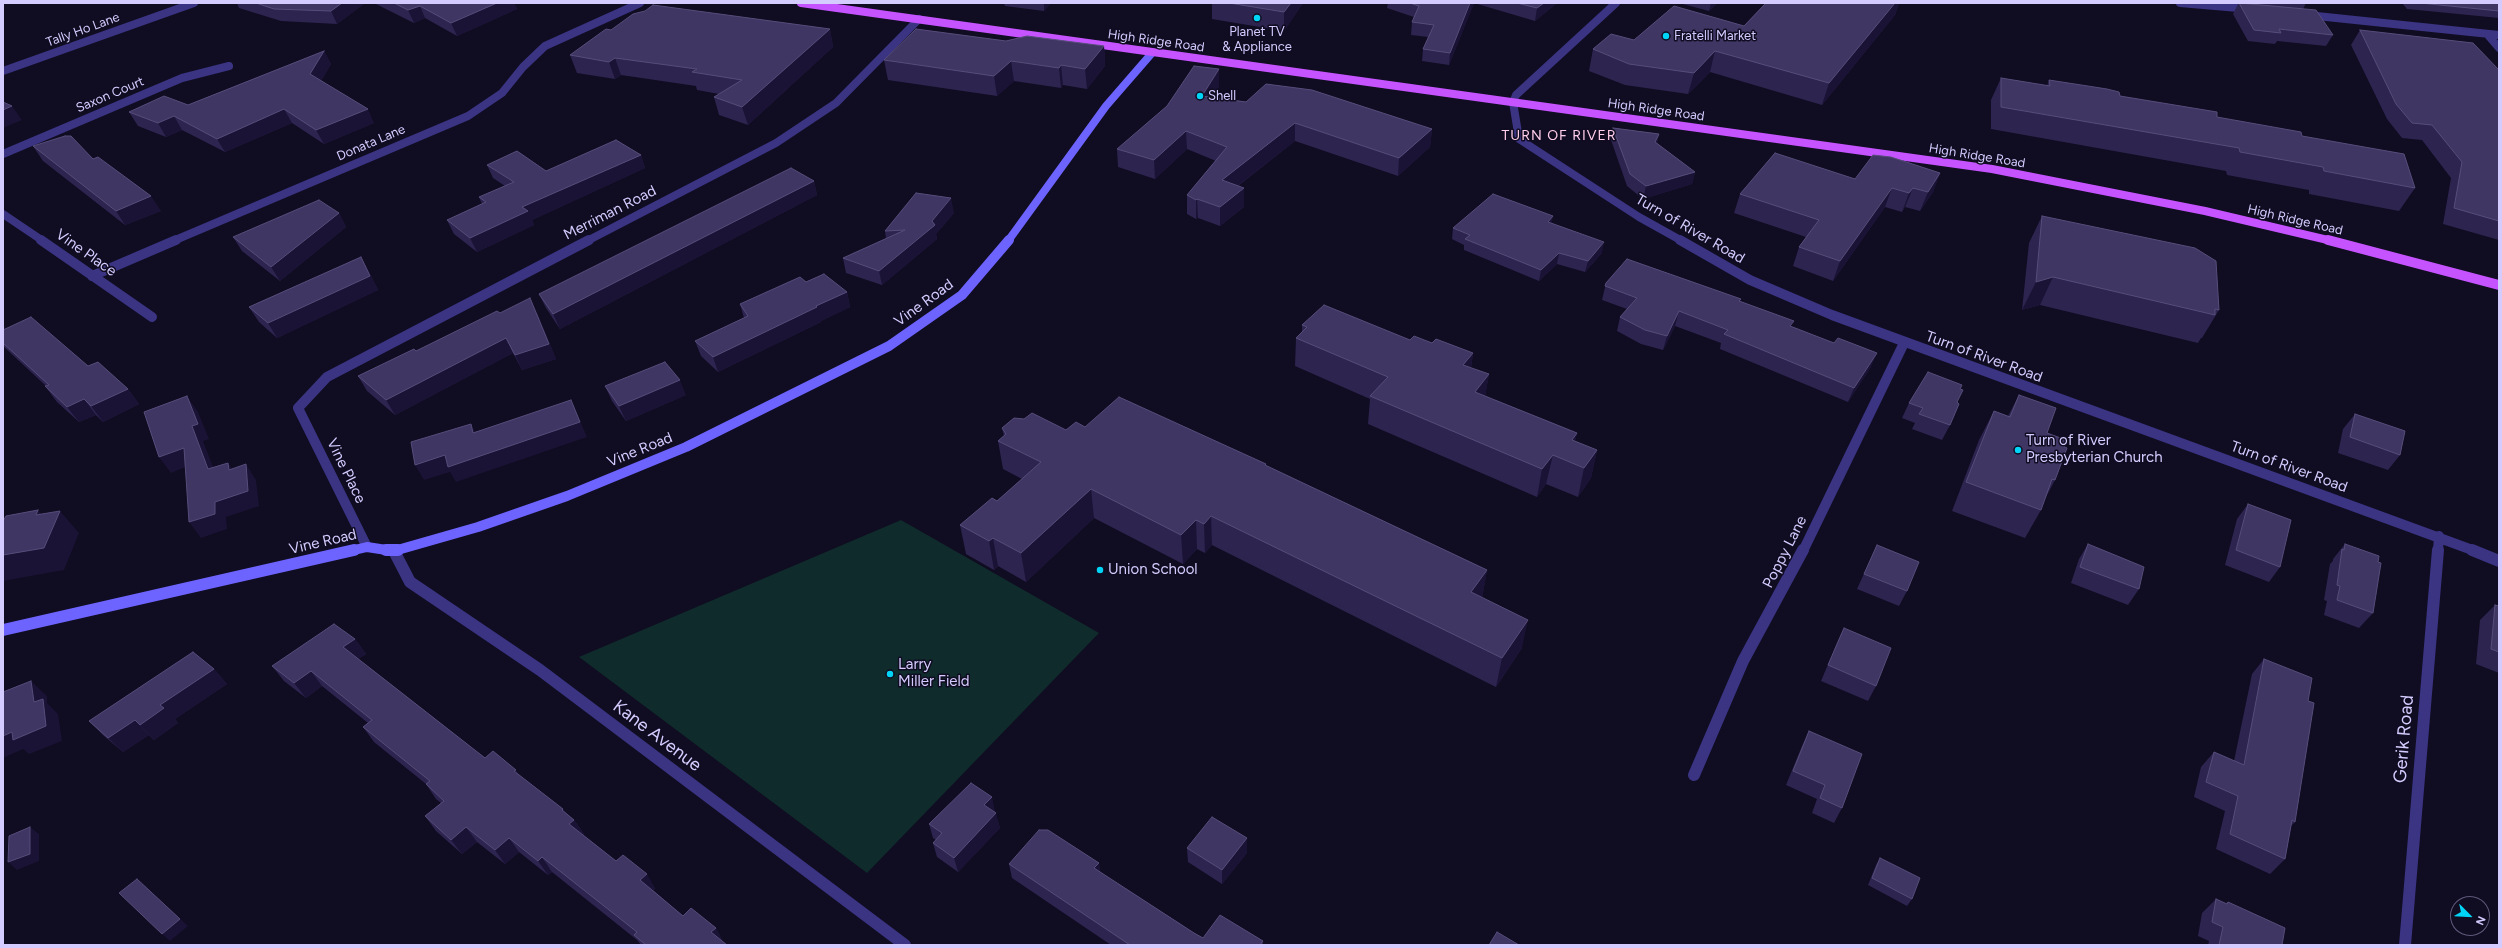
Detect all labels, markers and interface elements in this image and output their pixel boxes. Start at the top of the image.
street label: Tally Ho Lane [44,9,122,51]
marker: Planet TV & Appliance [1252,13,1262,23]
place label: Planet TV & Appliance [1222,24,1292,55]
street label: High Ridge Road [1107,26,1205,56]
place label: Fratelli Market [1674,28,1756,44]
marker: Fratelli Market [1661,31,1671,41]
street label: Saxon Court [74,74,146,116]
place label: Shell [1208,88,1236,104]
marker: Shell [1195,91,1205,101]
street label: High Ridge Road [1607,95,1705,125]
street label: Donata Lane [334,122,408,164]
district label: TURN OF RIVER [1502,128,1616,144]
street label: High Ridge Road [1928,141,2026,171]
street label: Merriman Road [561,182,659,244]
street label: Turn of River Road [1632,190,1748,268]
street label: High Ridge Road [2246,201,2344,239]
street label: Vine Place [52,226,120,280]
street label: Vine Road [891,276,957,330]
street label: Turn of River Road [1923,328,2045,386]
street label: Vine Road [605,429,675,471]
place label: Turn of River Presbyterian Church [2026,432,2163,467]
street label: Vine Place [323,436,369,506]
street label: Turn of River Road [2228,438,2350,496]
marker: Turn of River Presbyterian Church [2013,445,2023,455]
street label: Poppy Lane [1759,513,1811,591]
street label: Vine Road [288,526,358,558]
place label: Union School [1108,561,1198,579]
marker: Union School [1095,565,1105,575]
place label: Larry Miller Field [898,656,970,691]
marker: Larry Miller Field [885,669,895,679]
street label: Gerik Road [2389,694,2419,784]
street label: Kane Avenue [608,696,706,776]
north arrow [2450,896,2490,936]
text: N [2473,914,2488,927]

